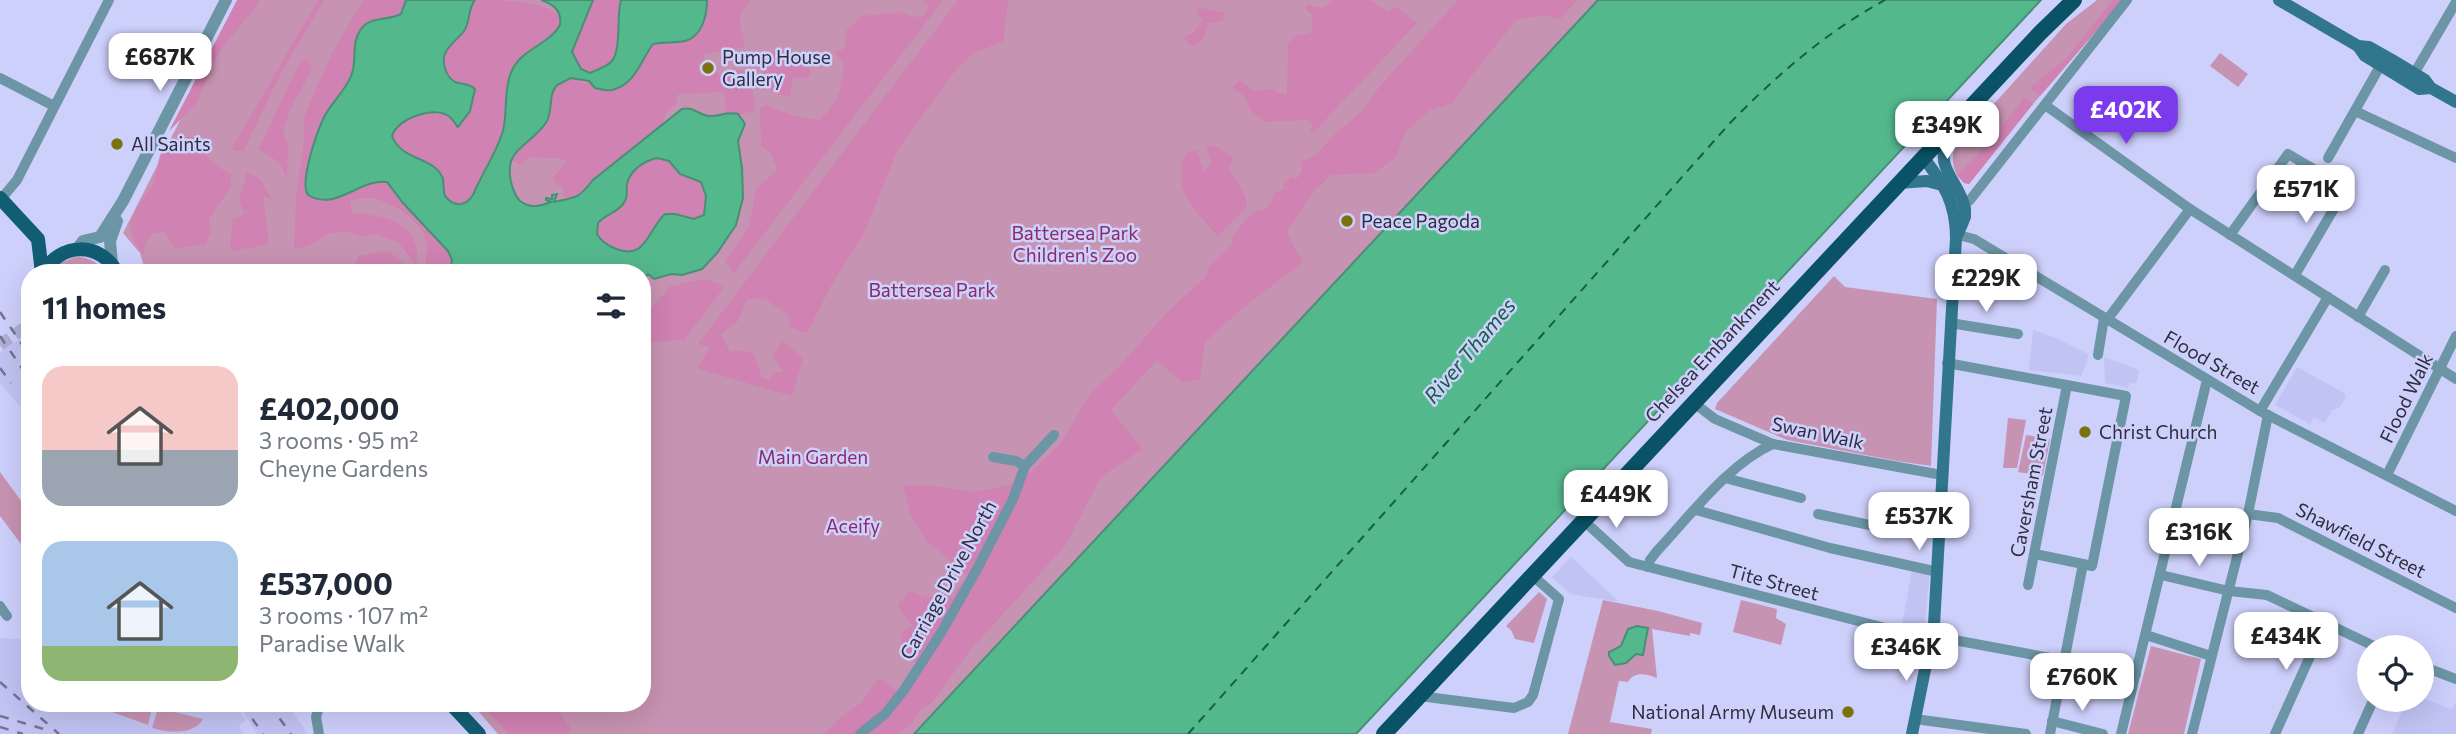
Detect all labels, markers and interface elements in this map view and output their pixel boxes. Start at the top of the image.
pin: £687K [111,34,209,93]
text: £687K [125,42,195,70]
place label: Pump House Gallery [722,45,831,90]
marker: Pump House Gallery [700,60,716,76]
pin: £402K [2077,86,2175,146]
text: £402K [2090,95,2162,123]
pin: £349K [1898,102,1996,161]
text: £349K [1911,110,1983,138]
place label: All Saints [131,132,211,155]
marker: All Saints [109,136,125,152]
pin: £571K [2257,166,2355,225]
text: £571K [2273,174,2339,202]
place label: Peace Pagoda [1361,209,1480,232]
marker: Peace Pagoda [1339,213,1355,229]
park label: Battersea Park Children's Zoo [1012,221,1138,266]
pin: £229K [1937,254,2035,314]
text: £229K [1951,263,2021,291]
street label: Chelsea Embankment [1640,274,1784,427]
park label: Battersea Park [869,278,995,301]
icon: filters [592,287,630,325]
text: 11 homes [42,288,166,325]
water label: River Thames [1418,293,1520,407]
street label: Flood Street [2160,325,2264,398]
street label: Flood Walk [2374,349,2437,446]
text: £402,000 [259,389,399,426]
icon: home [98,394,182,478]
street label: Caversham Street [2005,405,2056,559]
street label: Swan Walk [1770,412,1866,453]
place label: Christ Church [2099,420,2217,443]
marker: Christ Church [2077,424,2093,440]
text: 3 rooms · 95 m² [259,426,418,454]
park label: Main Garden [758,445,868,468]
text: Cheyne Gardens [259,454,428,482]
pin: £449K [1567,470,1665,530]
text: £449K [1580,479,1652,507]
pin: £537K [1870,492,1968,552]
street label: Carriage Drive North [894,496,1001,663]
street label: Shawfield Street [2293,497,2430,582]
text: £537K [1884,501,1954,529]
pin: £316K [2150,508,2248,568]
park label: Aceify [826,514,880,537]
text: £316K [2165,517,2233,545]
street label: Tite Street [1727,558,1822,605]
text: £537,000 [259,564,393,601]
icon: home [98,569,182,653]
text: 3 rooms · 107 m² [259,601,428,629]
pin: £434K [2237,612,2335,672]
text: £434K [2250,621,2322,649]
pin: £346K [1857,624,1955,683]
text: Paradise Walk [259,629,405,657]
text: £346K [1870,632,1942,660]
map controls [2357,635,2434,712]
button: locate [2357,635,2434,712]
pin: £760K [2033,654,2131,713]
text: £760K [2046,662,2118,690]
place label: National Army Museum [1631,700,1834,723]
marker: National Army Museum [1840,704,1856,720]

